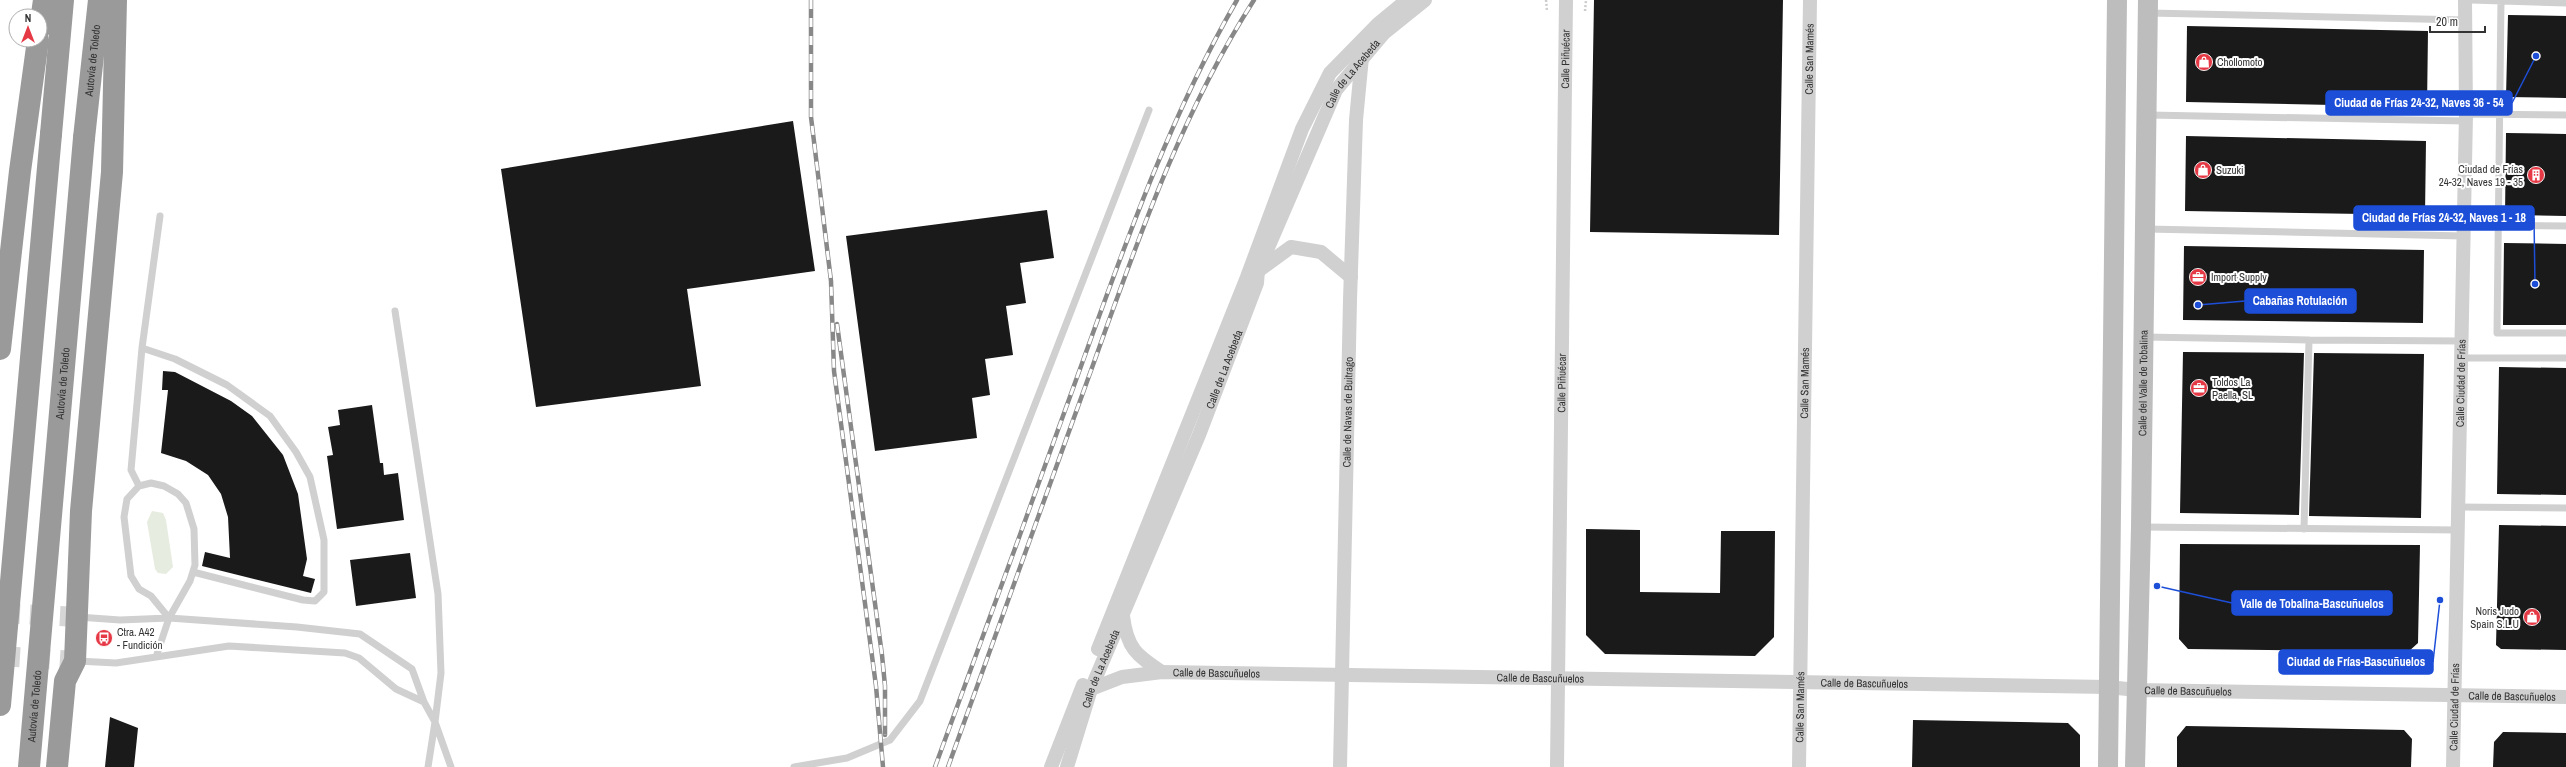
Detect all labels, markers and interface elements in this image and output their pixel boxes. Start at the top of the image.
north arrow [8,8,48,48]
scale bar [2430,8,2485,34]
text: N [25,11,31,25]
text: 20 m [2436,14,2458,30]
street label: Calle San Mamés [1802,23,1817,95]
street label: Autovía de Toledo [81,24,103,98]
street label: Calle Piñuécar [1558,29,1573,89]
street label: Calle de La Acebeda [1322,36,1383,110]
shop icon: Chollomoto [2194,52,2214,72]
place label: Chollomoto [2217,55,2263,69]
callout: Ciudad de Frías 24-32, Naves 36 - 54 [2326,91,2512,115]
text: Ciudad de Frías 24-32, Naves 36 - 54 [2334,95,2504,111]
shop icon: Suzuki [2193,160,2213,180]
place label: Ciudad de Frías 24-32, Naves 19 - 35 [2439,162,2523,189]
place label: Suzuki [2216,163,2244,177]
building icon: Ciudad de Frías 24-32, Naves 19 - 35 [2526,165,2546,185]
callout: Ciudad de Frías 24-32, Naves 1 - 18 [2354,206,2534,230]
text: Ciudad de Frías 24-32, Naves 1 - 18 [2362,210,2527,226]
office icon: Import Supply [2188,267,2208,287]
place label: Import Supply [2211,270,2267,284]
callout: Cabañas Rotulación [2245,289,2356,313]
text: Cabañas Rotulación [2253,293,2347,309]
street label: Calle de La Acebeda [1203,328,1246,411]
street label: Calle del Valle de Tobalina [2135,330,2151,436]
street label: Calle Ciudad de Frías [2453,338,2469,427]
street label: Autovía de Toledo [52,347,73,421]
street label: Calle San Mamés [1797,347,1812,419]
street label: Calle Piñuécar [1554,353,1569,413]
street label: Calle de Navas de Buitrago [1339,357,1356,468]
place label: Toldos La Paella, SL [2212,375,2253,402]
office icon: Toldos La Paella, SL [2189,378,2209,398]
callout: Valle de Tobalina-Bascuñuelos [2232,591,2392,615]
text: Valle de Tobalina-Bascuñuelos [2240,596,2384,612]
place label: Noris Judo Spain S.L.U [2470,604,2519,631]
shop icon: Noris Judo Spain S.L.U [2522,607,2542,627]
place label: Ctra. A42 - Fundición [117,625,163,652]
street label: Calle de La Acebeda [1079,627,1123,710]
bus stop icon: Ctra. A42 - Fundición [94,628,114,648]
callout: Ciudad de Frías-Bascuñuelos [2279,650,2433,674]
text: Ciudad de Frías-Bascuñuelos [2287,654,2426,670]
street label: Calle Ciudad de Frías [2446,662,2462,751]
street label: Calle de Bascuñuelos [1173,665,1261,681]
street label: Autovía de Toledo [24,670,44,744]
street label: Calle de Bascuñuelos [1497,670,1585,686]
street label: Calle San Mamés [1792,671,1807,743]
street label: Calle de Bascuñuelos [1821,675,1909,691]
street label: Calle de Bascuñuelos [2144,683,2233,699]
street label: Calle de Bascuñuelos [2468,688,2556,704]

